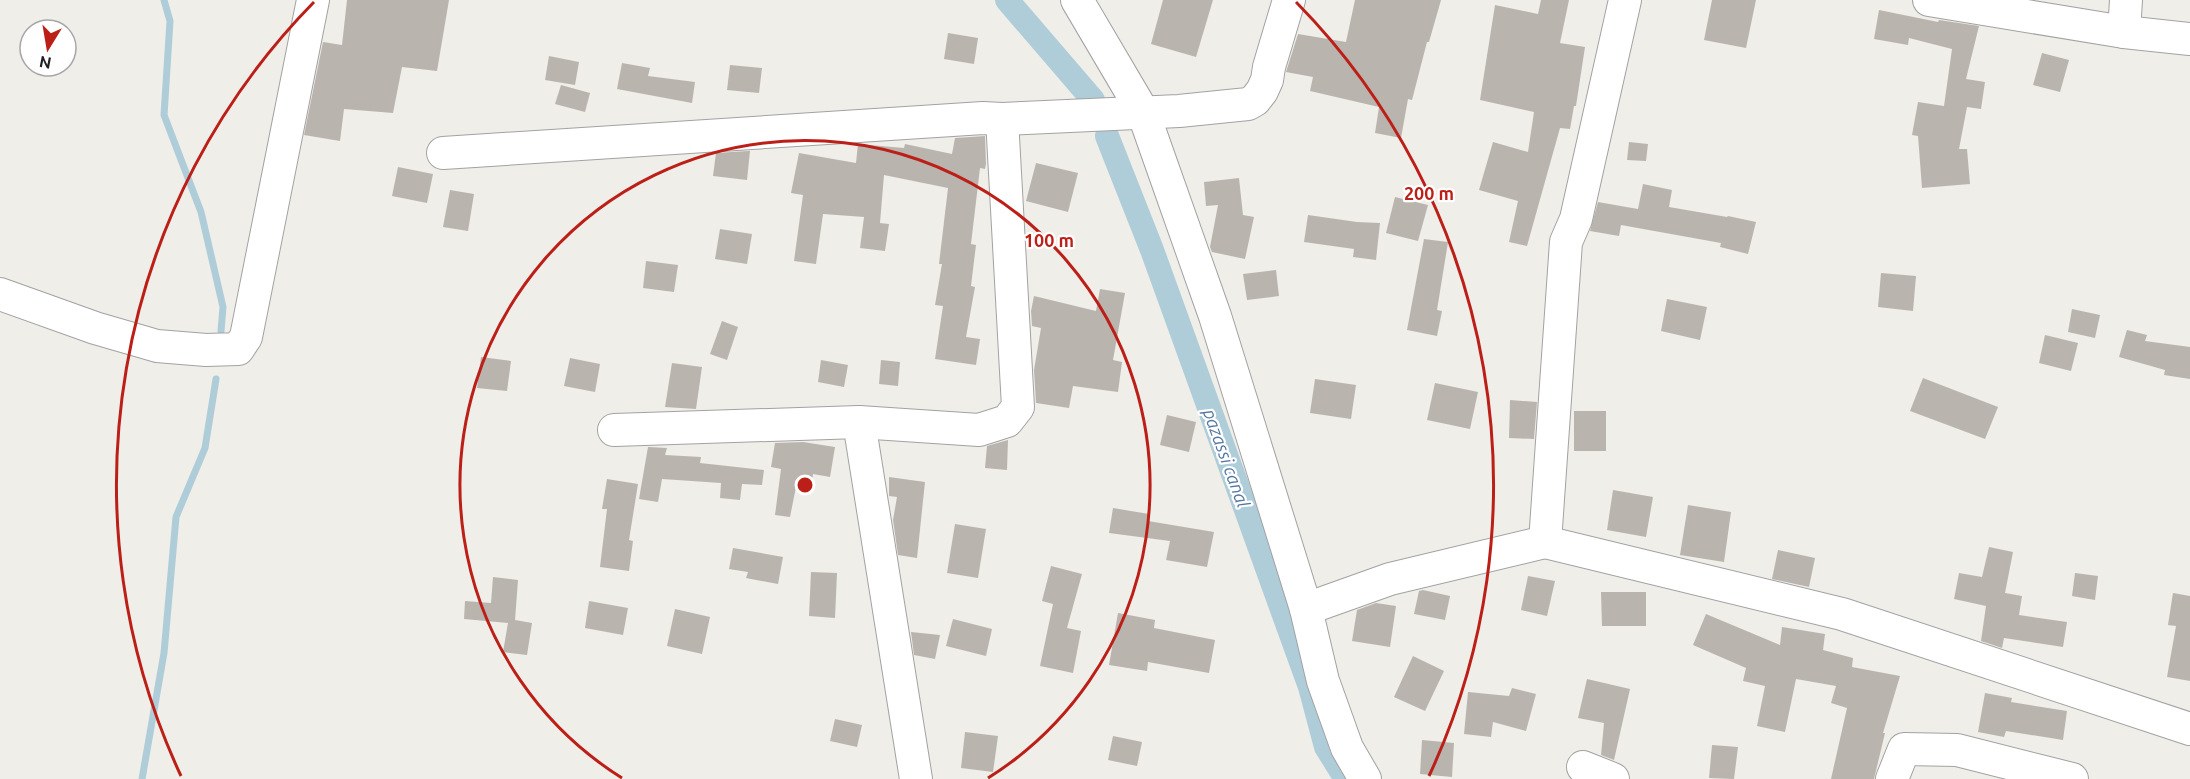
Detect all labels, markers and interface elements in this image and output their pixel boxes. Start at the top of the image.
north arrow [18,18,78,78]
text: N [38,53,53,73]
text: 200 m [1404,183,1454,203]
text: 100 m [1024,230,1074,250]
water label: pazassi canal [1200,405,1254,510]
centre of rings [795,475,815,495]

